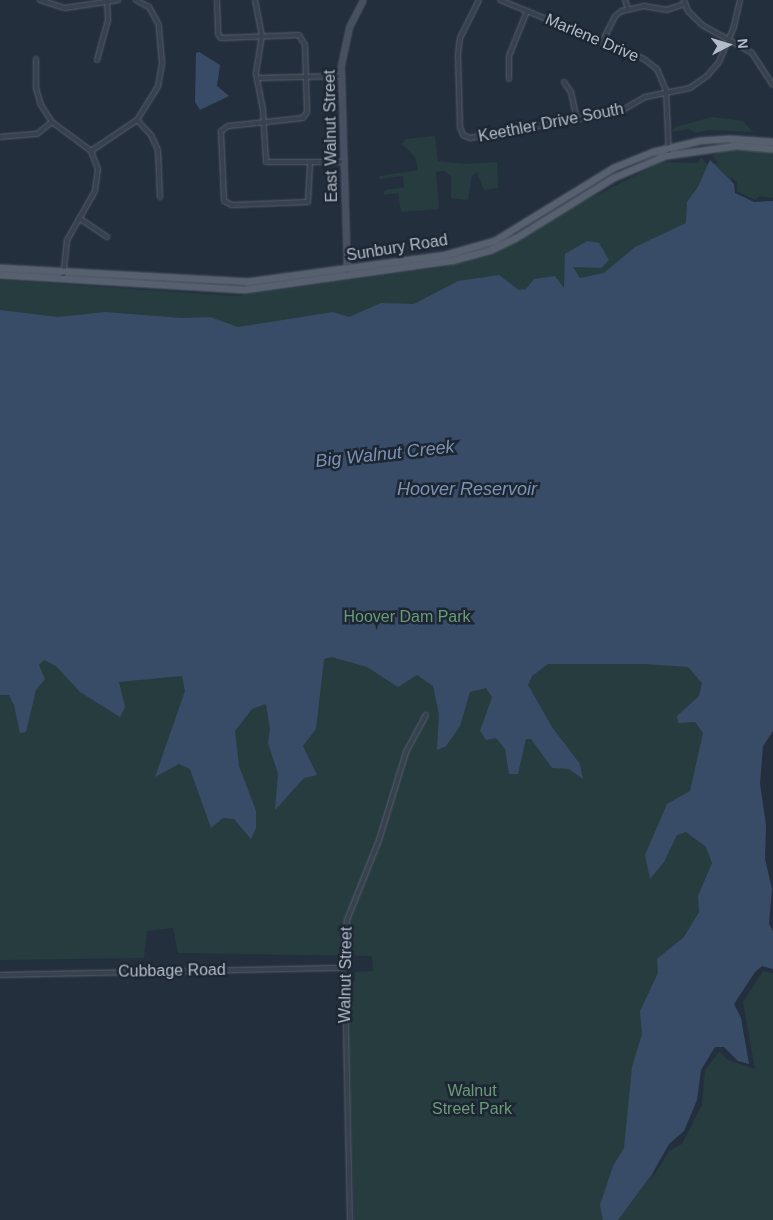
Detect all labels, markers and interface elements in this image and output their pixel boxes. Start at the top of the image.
street label: Marlene Drive [542,10,642,66]
north arrow [703,20,753,70]
text: N [735,38,751,49]
street label: East Walnut Street [320,69,342,203]
street label: Keethler Drive South [477,99,625,147]
street label: Sunbury Road [345,231,449,265]
water label: Big Walnut Creek [314,436,456,472]
water label: Hoover Reservoir [397,478,537,500]
park label: Hoover Dam Park [343,607,471,627]
street label: Walnut Street [336,927,356,1023]
street label: Cubbage Road [118,960,226,982]
park label: Walnut Street Park [432,1081,512,1119]

